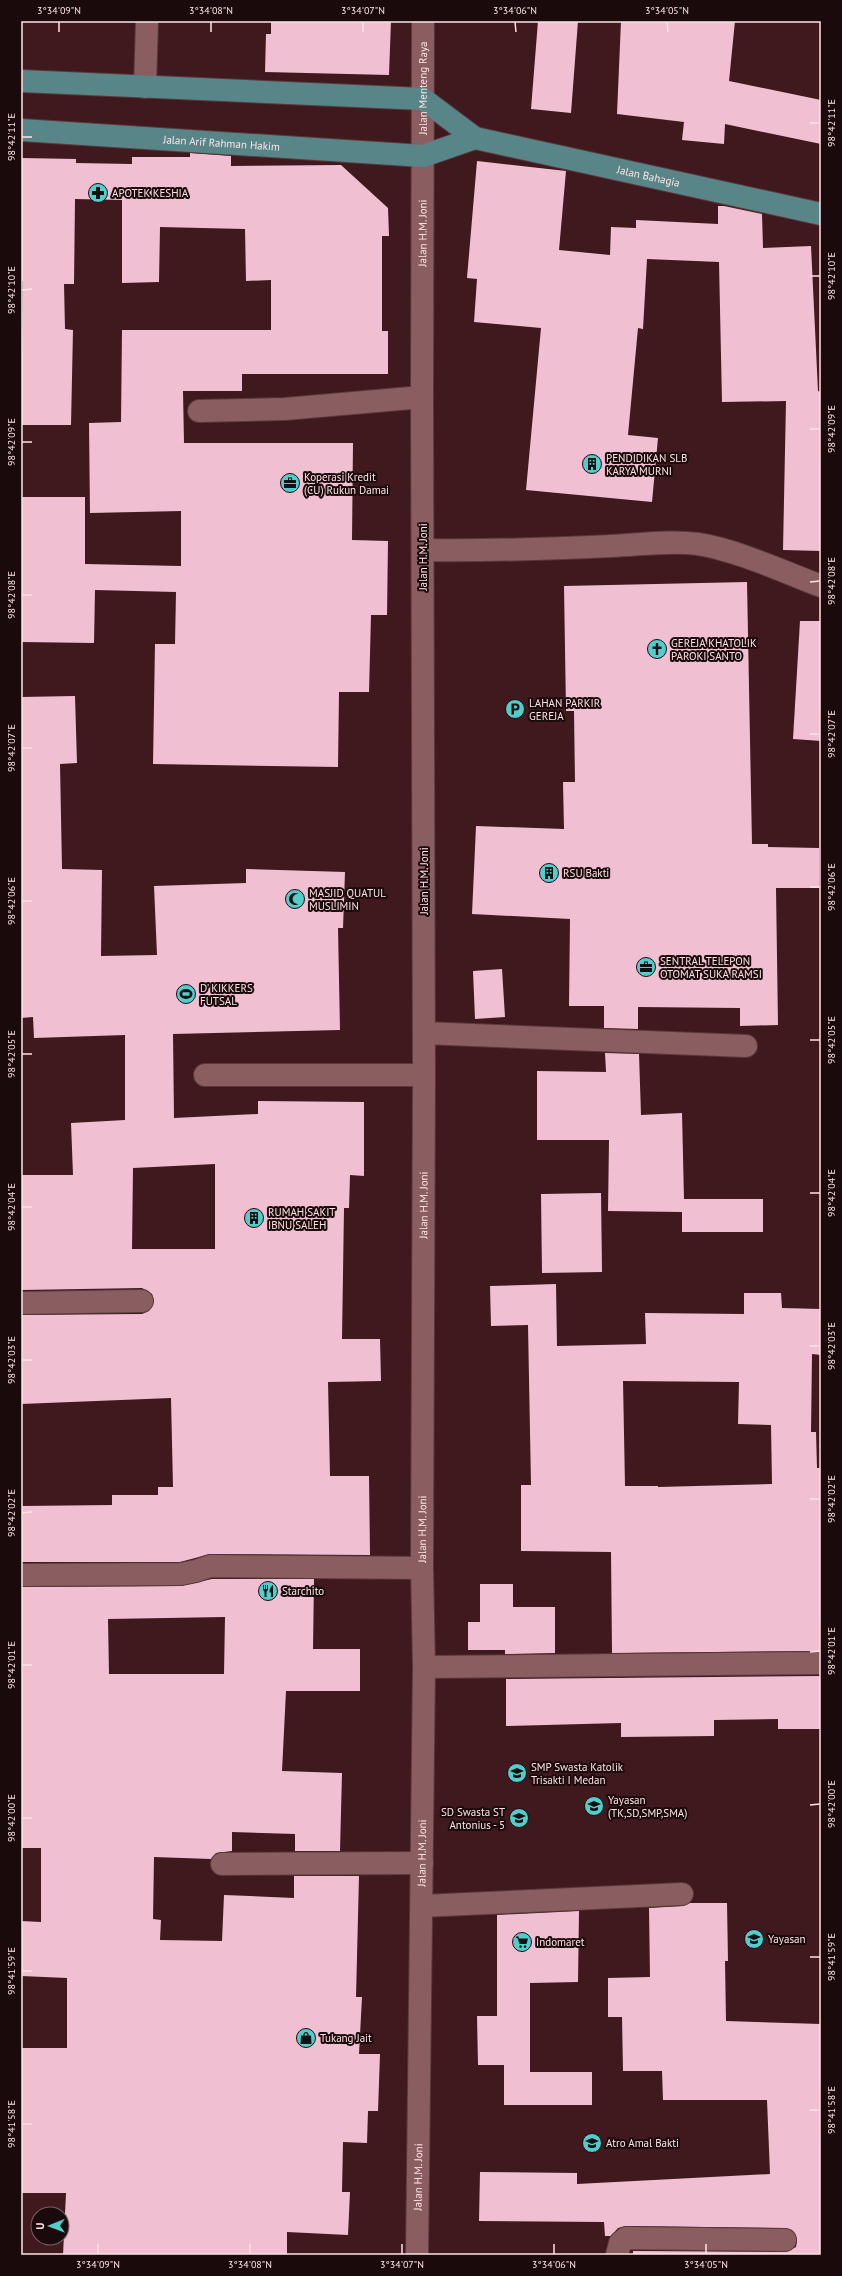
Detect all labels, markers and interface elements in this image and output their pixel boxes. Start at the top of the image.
text: 3°34'09"N [37,4,81,17]
text: 3°34'08"N [189,4,233,17]
text: 3°34'07"N [341,4,385,17]
text: 3°34'06"N [493,4,537,17]
text: 3°34'05"N [645,4,689,17]
street label: Jalan Menteng Raya [416,41,430,136]
text: 98°42'11"E [825,99,838,147]
text: 98°42'11"E [5,113,18,161]
street label: Jalan Arif Rahman Hakim [162,132,280,154]
street label: Jalan Bahagia [615,162,681,190]
pharmacy icon: APOTEK KESHIA [87,182,109,204]
place label: APOTEK KESHIA [112,186,189,200]
street label: Jalan H.M. Joni [415,199,430,268]
text: 98°42'10"E [825,252,838,300]
text: 98°42'10"E [5,266,18,314]
text: 98°42'09"E [825,405,838,453]
text: 98°42'09"E [5,418,18,466]
place label: PENDIDIKAN SLB KARYA MURNI [606,451,687,478]
building icon: PENDIDIKAN SLB KARYA MURNI [581,453,603,475]
place label: Koperasi Kredit (CU) Rukun Damai [304,470,389,497]
office icon: Koperasi Kredit (CU) Rukun Damai [279,472,301,494]
street label: Jalan H.M. Joni [416,523,430,592]
text: 98°42'08"E [825,557,838,605]
text: 98°42'08"E [5,571,18,619]
place label: GEREJA KHATOLIK PAROKI SANTO [671,636,757,663]
church icon: GEREJA KHATOLIK PAROKI SANTO [646,638,668,660]
place label: LAHAN PARKIR GEREJA [529,696,601,723]
parking icon: LAHAN PARKIR GEREJA [504,698,526,720]
text: 98°42'07"E [825,710,838,758]
text: 98°42'07"E [5,724,18,772]
street label: Jalan H.M. Joni [417,847,431,916]
building icon: RSU Bakti [538,862,560,884]
text: 98°42'06"E [825,863,838,911]
place label: RSU Bakti [563,866,609,880]
text: 98°42'06"E [5,877,18,925]
place label: MASJID QUATUL MUSLIMIN [309,886,386,913]
mosque icon: MASJID QUATUL MUSLIMIN [284,888,306,910]
place label: SENTRAL TELEPON OTOMAT SUKA RAMSI [660,954,762,981]
office icon: SENTRAL TELEPON OTOMAT SUKA RAMSI [635,956,657,978]
place label: D' KIKKERS FUTSAL [200,981,253,1008]
sports icon: D' KIKKERS FUTSAL [175,983,197,1005]
text: 98°42'05"E [825,1016,838,1064]
text: 98°42'05"E [5,1030,18,1078]
text: 98°42'04"E [825,1169,838,1217]
street label: Jalan H.M. Joni [416,1171,431,1240]
text: 98°42'04"E [5,1183,18,1231]
place label: RUMAH SAKIT IBNU SALEH [268,1205,335,1232]
building icon: RUMAH SAKIT IBNU SALEH [243,1207,265,1229]
text: 98°42'03"E [825,1322,838,1370]
text: 98°42'03"E [5,1336,18,1384]
text: 98°42'02"E [825,1475,838,1523]
text: 98°42'02"E [5,1489,18,1537]
street label: Jalan H.M. Joni [415,1495,429,1564]
restaurant icon: Starchito [257,1580,279,1602]
place label: Starchito [282,1584,324,1598]
text: 98°42'01"E [825,1627,838,1675]
text: 98°42'01"E [5,1641,18,1689]
place label: SMP Swasta Katolik Trisakti I Medan [531,1760,624,1787]
school or university icon: SMP Swasta Katolik Trisakti I Medan [506,1762,528,1784]
text: 98°42'00"E [825,1780,838,1828]
place label: Yayasan (TK,SD,SMP,SMA) [608,1793,687,1820]
text: 98°42'00"E [5,1794,18,1842]
school or university icon: Yayasan (TK,SD,SMP,SMA) [583,1795,605,1817]
place label: SD Swasta ST Antonius - 5 [441,1805,505,1832]
school or university icon: SD Swasta ST Antonius - 5 [508,1807,530,1829]
street label: Jalan H.M. Joni [414,1819,429,1888]
school or university icon: Yayasan [743,1928,765,1950]
supermarket icon: Indomaret [511,1931,533,1953]
place label: Yayasan [768,1932,806,1946]
text: 98°41'59"E [825,1933,838,1981]
place label: Indomaret [536,1935,585,1949]
text: 98°41'59"E [5,1947,18,1995]
shop icon: Tukang Jait [295,2027,317,2049]
place label: Tukang Jait [320,2031,372,2045]
text: 98°41'58"E [825,2086,838,2134]
text: 98°41'58"E [5,2100,18,2148]
school or university icon: Atro Amal Bakti [581,2132,603,2154]
place label: Atro Amal Bakti [606,2136,679,2150]
street label: Jalan H.M. Joni [411,2143,425,2212]
north arrow [30,2206,70,2246]
text: U [33,2223,47,2230]
text: 3°34'09"N [76,2258,120,2271]
text: 3°34'08"N [228,2258,272,2271]
text: 3°34'07"N [380,2258,424,2271]
text: 3°34'06"N [532,2258,576,2271]
text: 3°34'05"N [684,2258,728,2271]

